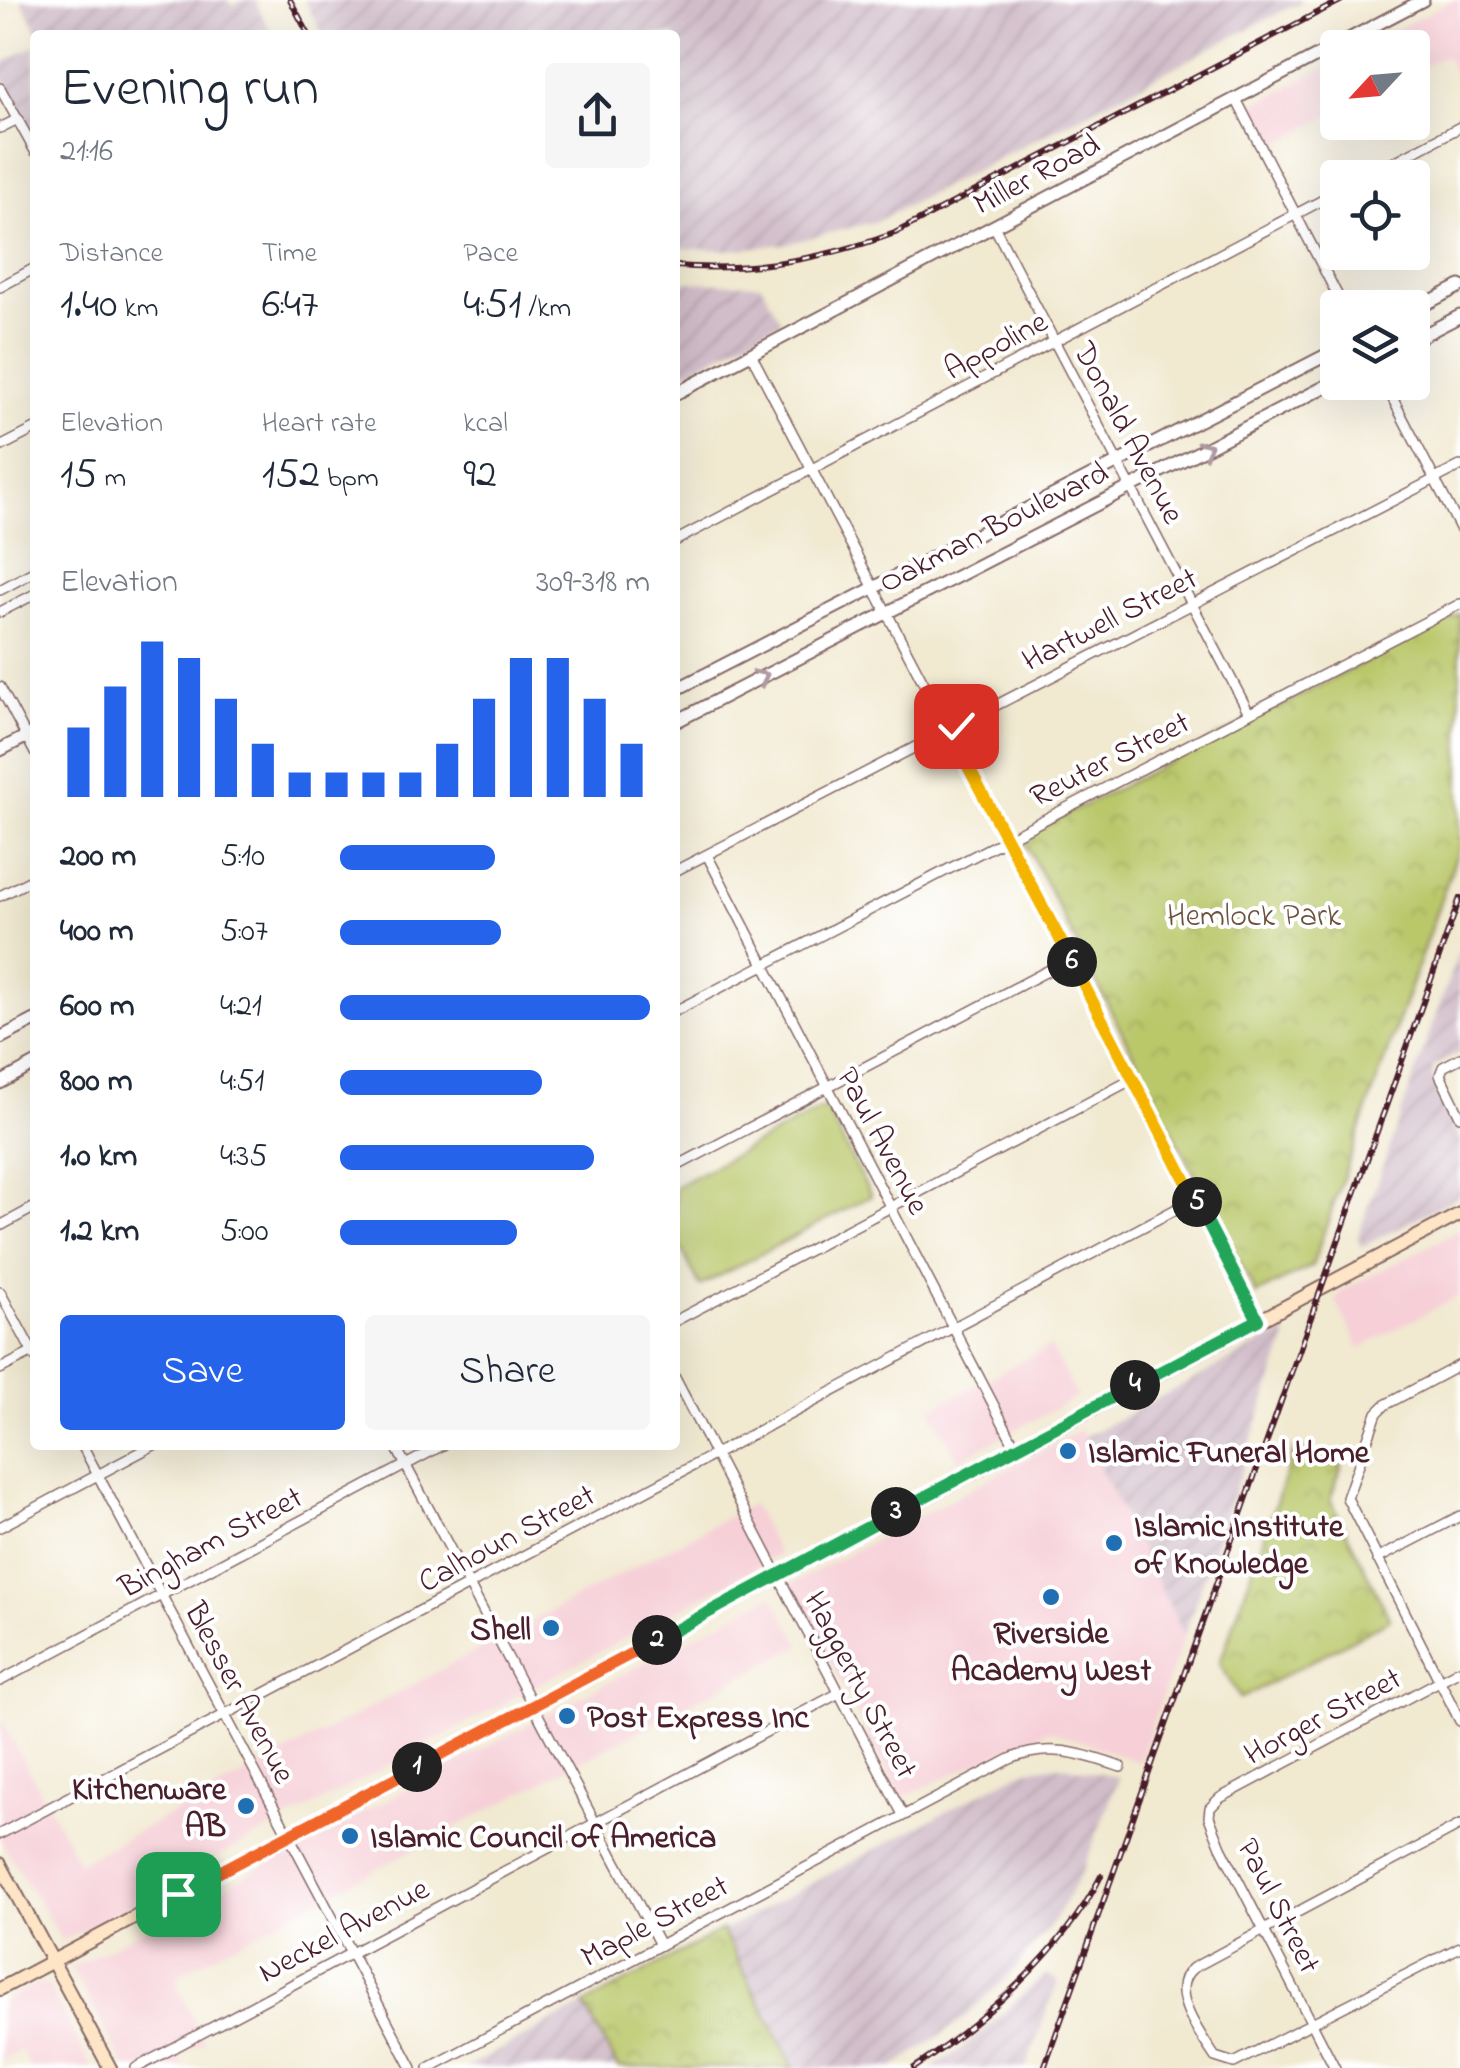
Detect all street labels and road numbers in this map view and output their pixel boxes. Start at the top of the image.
street label: Miller Road [966,123,1110,229]
street label: Appoline [936,300,1057,394]
street label: Donald Avenue [1059,333,1195,534]
street label: Oakman Boulevard [872,451,1117,607]
street label: Hartwell Street [1015,557,1207,685]
street label: Reuter Street [1022,701,1199,822]
street label: Paul Avenue [822,1059,940,1224]
street label: Calhoun Street [411,1474,605,1607]
street label: Bingham Street [110,1476,312,1613]
street label: Haggerty Street [790,1584,928,1788]
street label: Blesser Avenue [170,1594,306,1793]
street label: Horger Street [1236,1657,1411,1779]
street label: Paul Street [1223,1831,1331,1983]
street label: Maple Street [573,1864,738,1982]
street label: Neckel Avenue [251,1867,439,1997]

